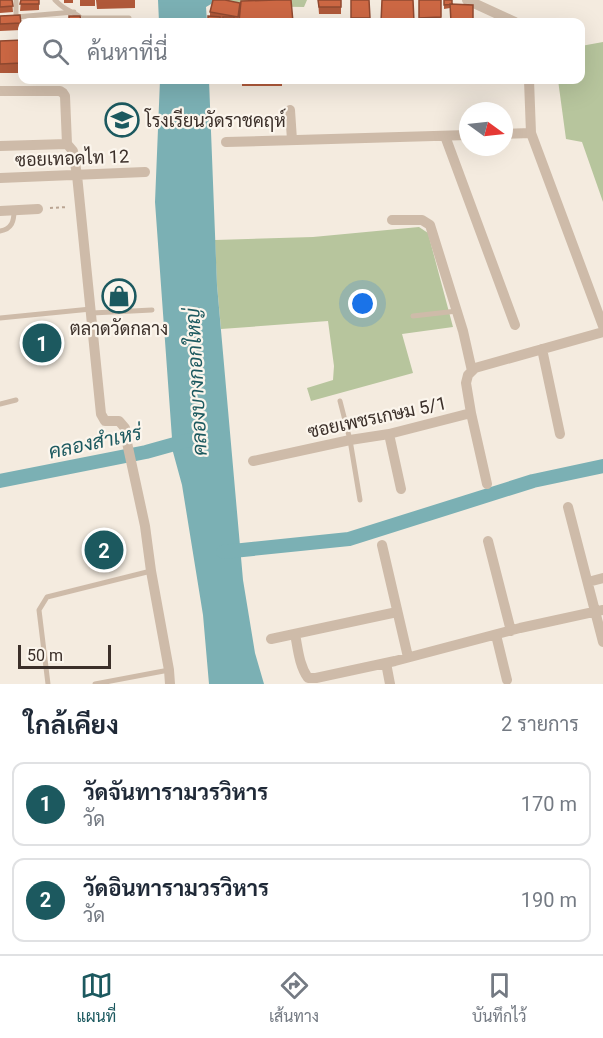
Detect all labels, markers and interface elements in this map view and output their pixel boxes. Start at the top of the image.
search box [18,18,585,84]
icon: search [39,35,72,68]
text: ค้นหาที่นี่ [87,40,167,65]
school or university icon: โรงเรียนวัดราชคฤห์ [104,102,140,138]
north arrow [459,102,513,156]
place label: โรงเรียนวัดราชคฤห์ [144,108,286,132]
street label: ซอยเทอดไท 12 [15,144,129,170]
shop icon: ตลาดวัดกลาง [101,278,137,314]
your location [348,289,377,318]
water label: คลองบางกอกใหญ่ [179,306,212,457]
place label: ตลาดวัดกลาง [70,318,168,339]
pin: 1 [22,320,62,366]
street label: ซอยเพชรเกษม 5/1 [306,392,448,442]
water label: คลองสำเหร่ [46,420,145,464]
pin: 2 [84,528,124,572]
scale bar [18,642,111,670]
text: 50 m [27,646,63,665]
text: ใกล้เคียง [24,710,119,740]
text: 2 รายการ [501,712,579,736]
text: วัดจันทารามวรวิหาร [83,780,268,805]
text: 1 [40,792,51,816]
text: 170 m [521,792,577,816]
text: วัด [83,807,105,831]
text: วัดอินทารามวรวิหาร [83,876,269,901]
text: 2 [40,888,51,912]
text: 190 m [521,888,577,912]
text: วัด [83,903,105,927]
tab: แผนที่ [76,969,116,1026]
tab: เส้นทาง [269,969,319,1026]
tab: บันทึกไว้ [472,969,527,1026]

